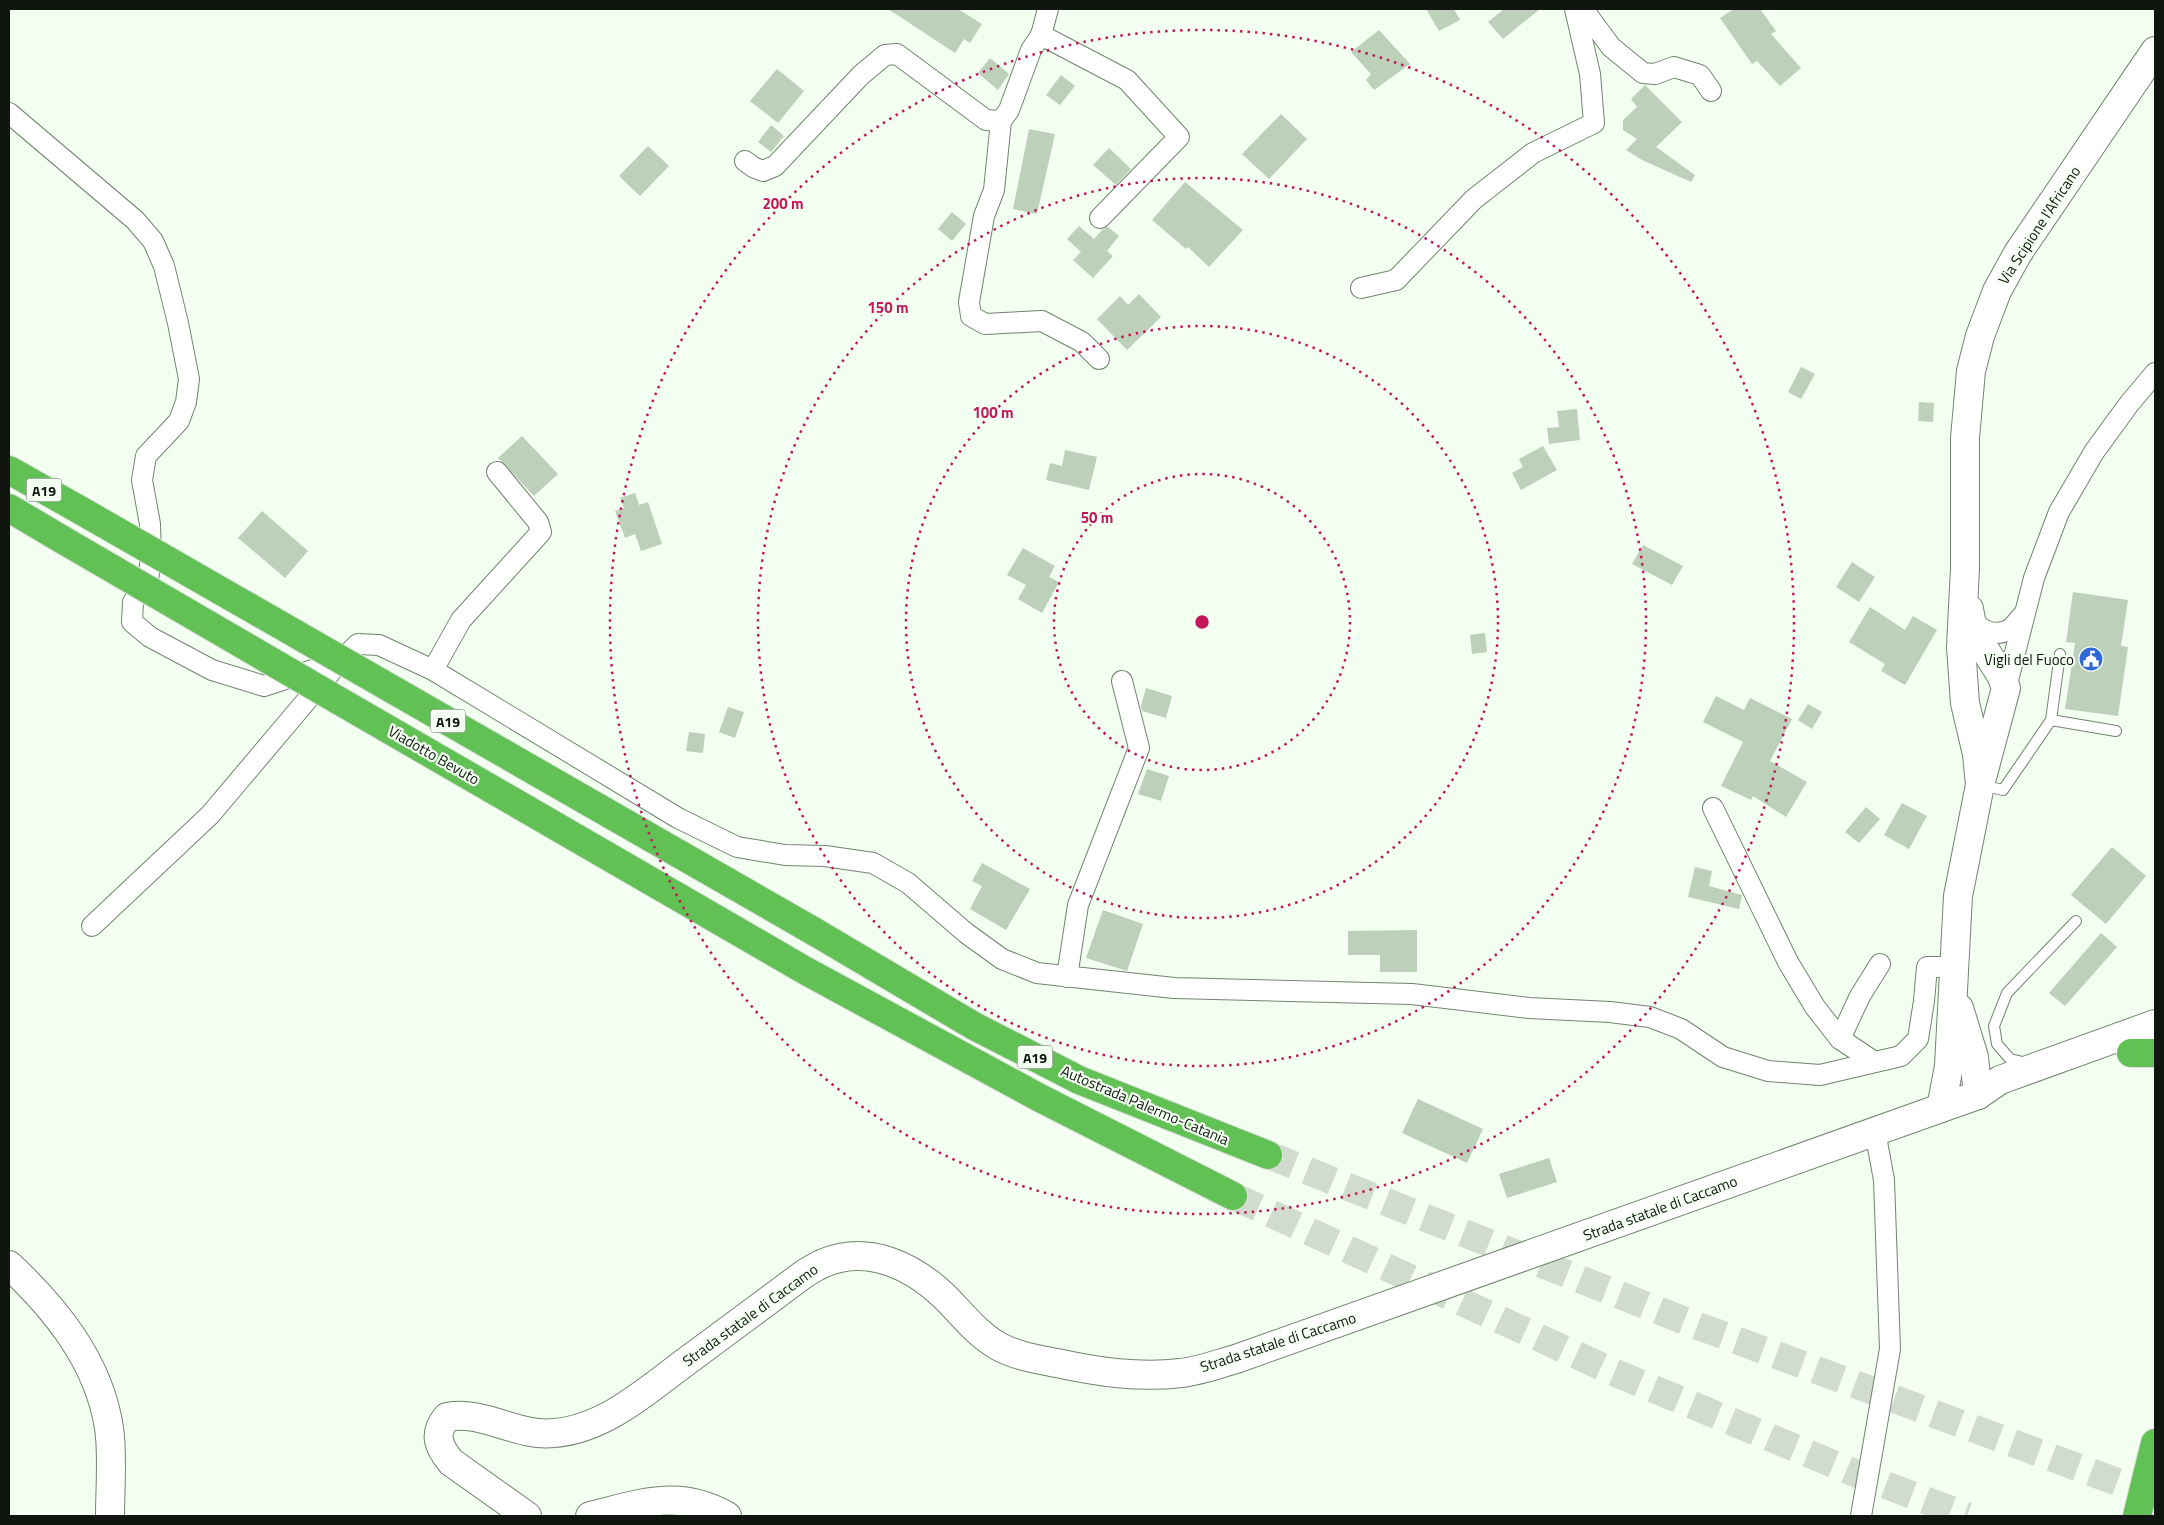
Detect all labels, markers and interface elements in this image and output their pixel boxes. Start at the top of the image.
street label: Via Scipione l'Africano [1992,161,2086,289]
text: 200 m [762,192,804,215]
text: 150 m [867,296,909,319]
text: 100 m [972,401,1014,424]
road number: A19 [27,478,62,502]
text: 50 m [1081,506,1113,529]
centre of rings [1193,613,1211,631]
public building icon: Vigli del Fuoco [2078,646,2104,672]
place label: Vigli del Fuoco [1984,648,2074,671]
road number: A19 [430,709,466,732]
street label: Viadotto Bevuto [384,720,484,791]
road number: A19 [1018,1046,1052,1068]
street label: Autostrada Palermo-Catania [1057,1059,1233,1151]
street label: Strada statale di Caccamo [1580,1169,1740,1247]
street label: Strada statale di Caccamo [677,1258,823,1372]
street label: Strada statale di Caccamo [1197,1306,1359,1378]

